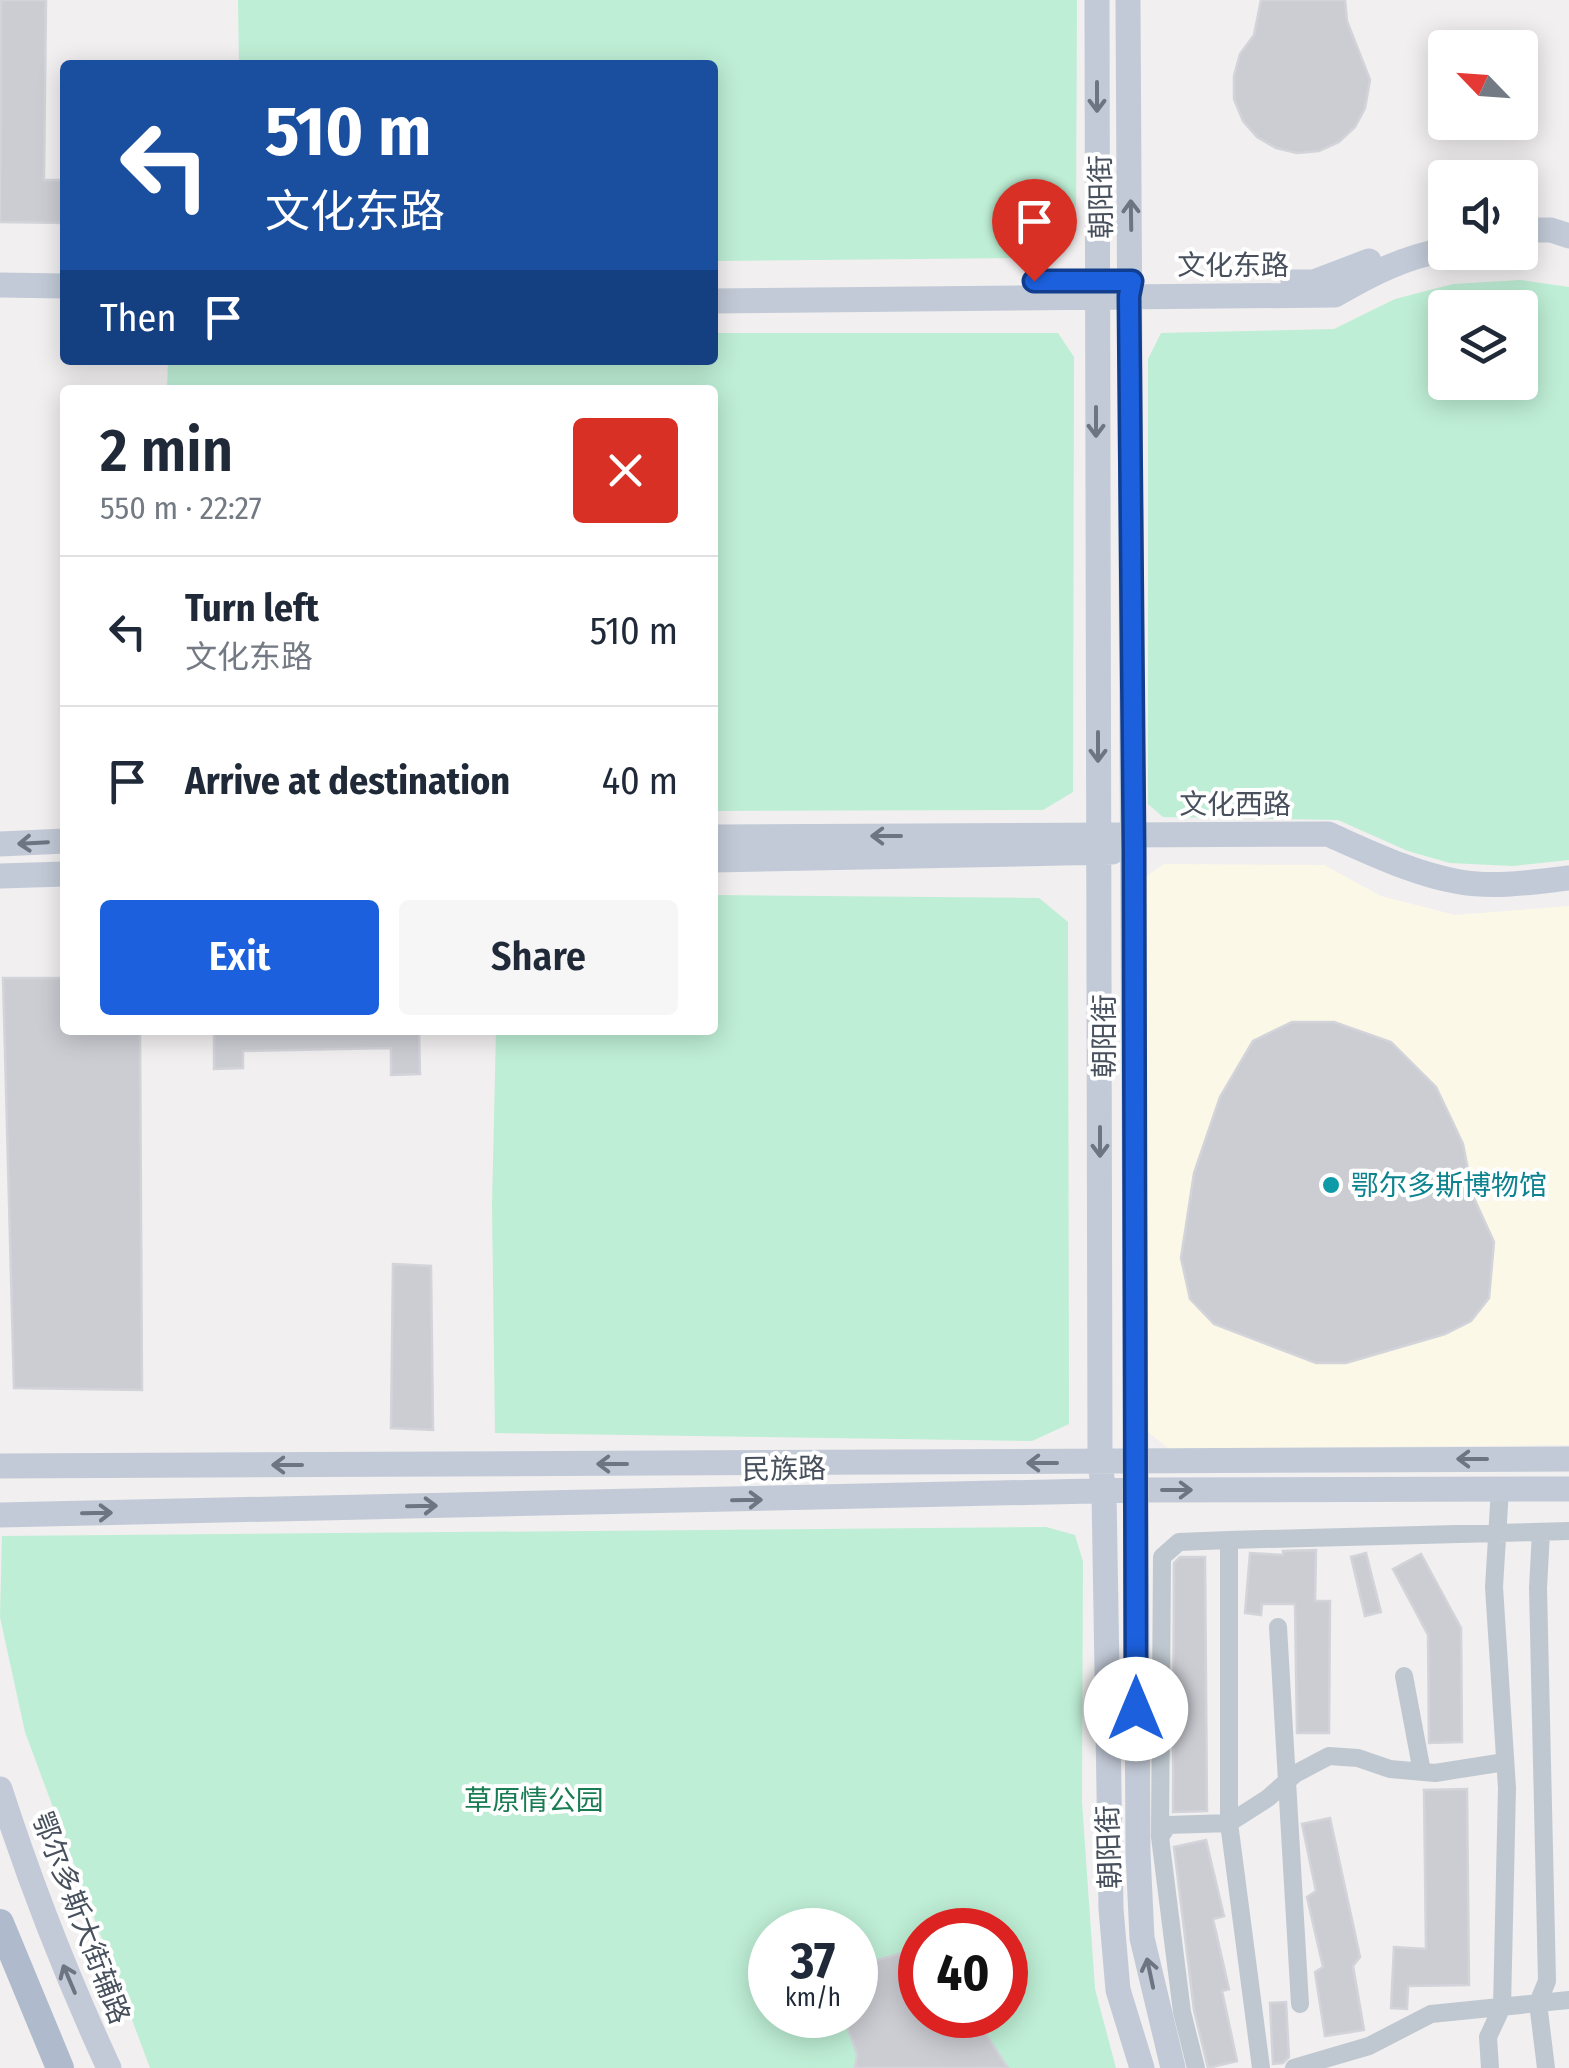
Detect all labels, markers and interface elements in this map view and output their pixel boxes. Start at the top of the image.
north arrow [1428,30,1538,140]
map controls [1428,30,1538,400]
one-way arrow [1088,80,1106,113]
text: 510 m [265,90,431,174]
icon: left [100,100,230,230]
street label: 朝阳街 [1084,155,1118,239]
button: sound [1428,160,1538,270]
pin [992,179,1077,282]
text: 文化东路 [265,185,445,239]
icon: arrive [1007,194,1062,249]
one-way arrow [1122,199,1140,232]
street label: 文化东路 [1177,249,1289,282]
icon: arrive [196,290,251,345]
button: layers [1428,290,1538,400]
text: Then [100,295,176,341]
one-way arrow [1086,406,1106,438]
text: 2 min [100,415,233,487]
button: close [573,418,678,523]
text: 550 m · 22:27 [100,489,262,527]
text: Turn left [185,585,319,631]
icon: left [100,604,155,659]
text: 510 m [590,608,678,654]
text: 文化东路 [185,638,313,676]
one-way arrow [1088,731,1107,763]
icon: arrive [100,754,155,809]
text: Arrive at destination [185,758,510,804]
text: 40 m [602,758,678,804]
street label: 文化西路 [1179,788,1291,821]
one-way arrow [871,826,904,846]
one-way arrow [17,833,49,852]
button: Exit [100,900,379,1015]
button: Share [399,900,678,1015]
street label: 朝阳街 [1088,994,1121,1078]
one-way arrow [1090,1126,1110,1158]
place label: 鄂尔多斯博物馆 [1351,1169,1547,1202]
marker: 鄂尔多斯博物馆 [1320,1174,1342,1196]
one-way arrow [1456,1450,1488,1468]
street label: 民族路 [742,1452,826,1486]
one-way arrow [596,1454,628,1474]
one-way arrow [1026,1454,1058,1472]
one-way arrow [271,1456,304,1474]
one-way arrow [1160,1480,1193,1500]
one-way arrow [731,1490,763,1509]
one-way arrow [406,1497,438,1516]
one-way arrow [80,1504,113,1522]
position arrow [1084,1657,1188,1761]
park label: 草原情公园 [464,1784,604,1817]
street label: 朝阳街 [1091,1804,1127,1890]
street label: 鄂尔多斯大街辅路 [25,1808,137,2028]
speed limit sign: 40 [898,1908,1028,2038]
text: 37 [791,1931,835,1991]
one-way arrow [1140,1958,1158,1990]
one-way arrow [59,1964,77,1995]
text: km/h [785,1983,841,2013]

